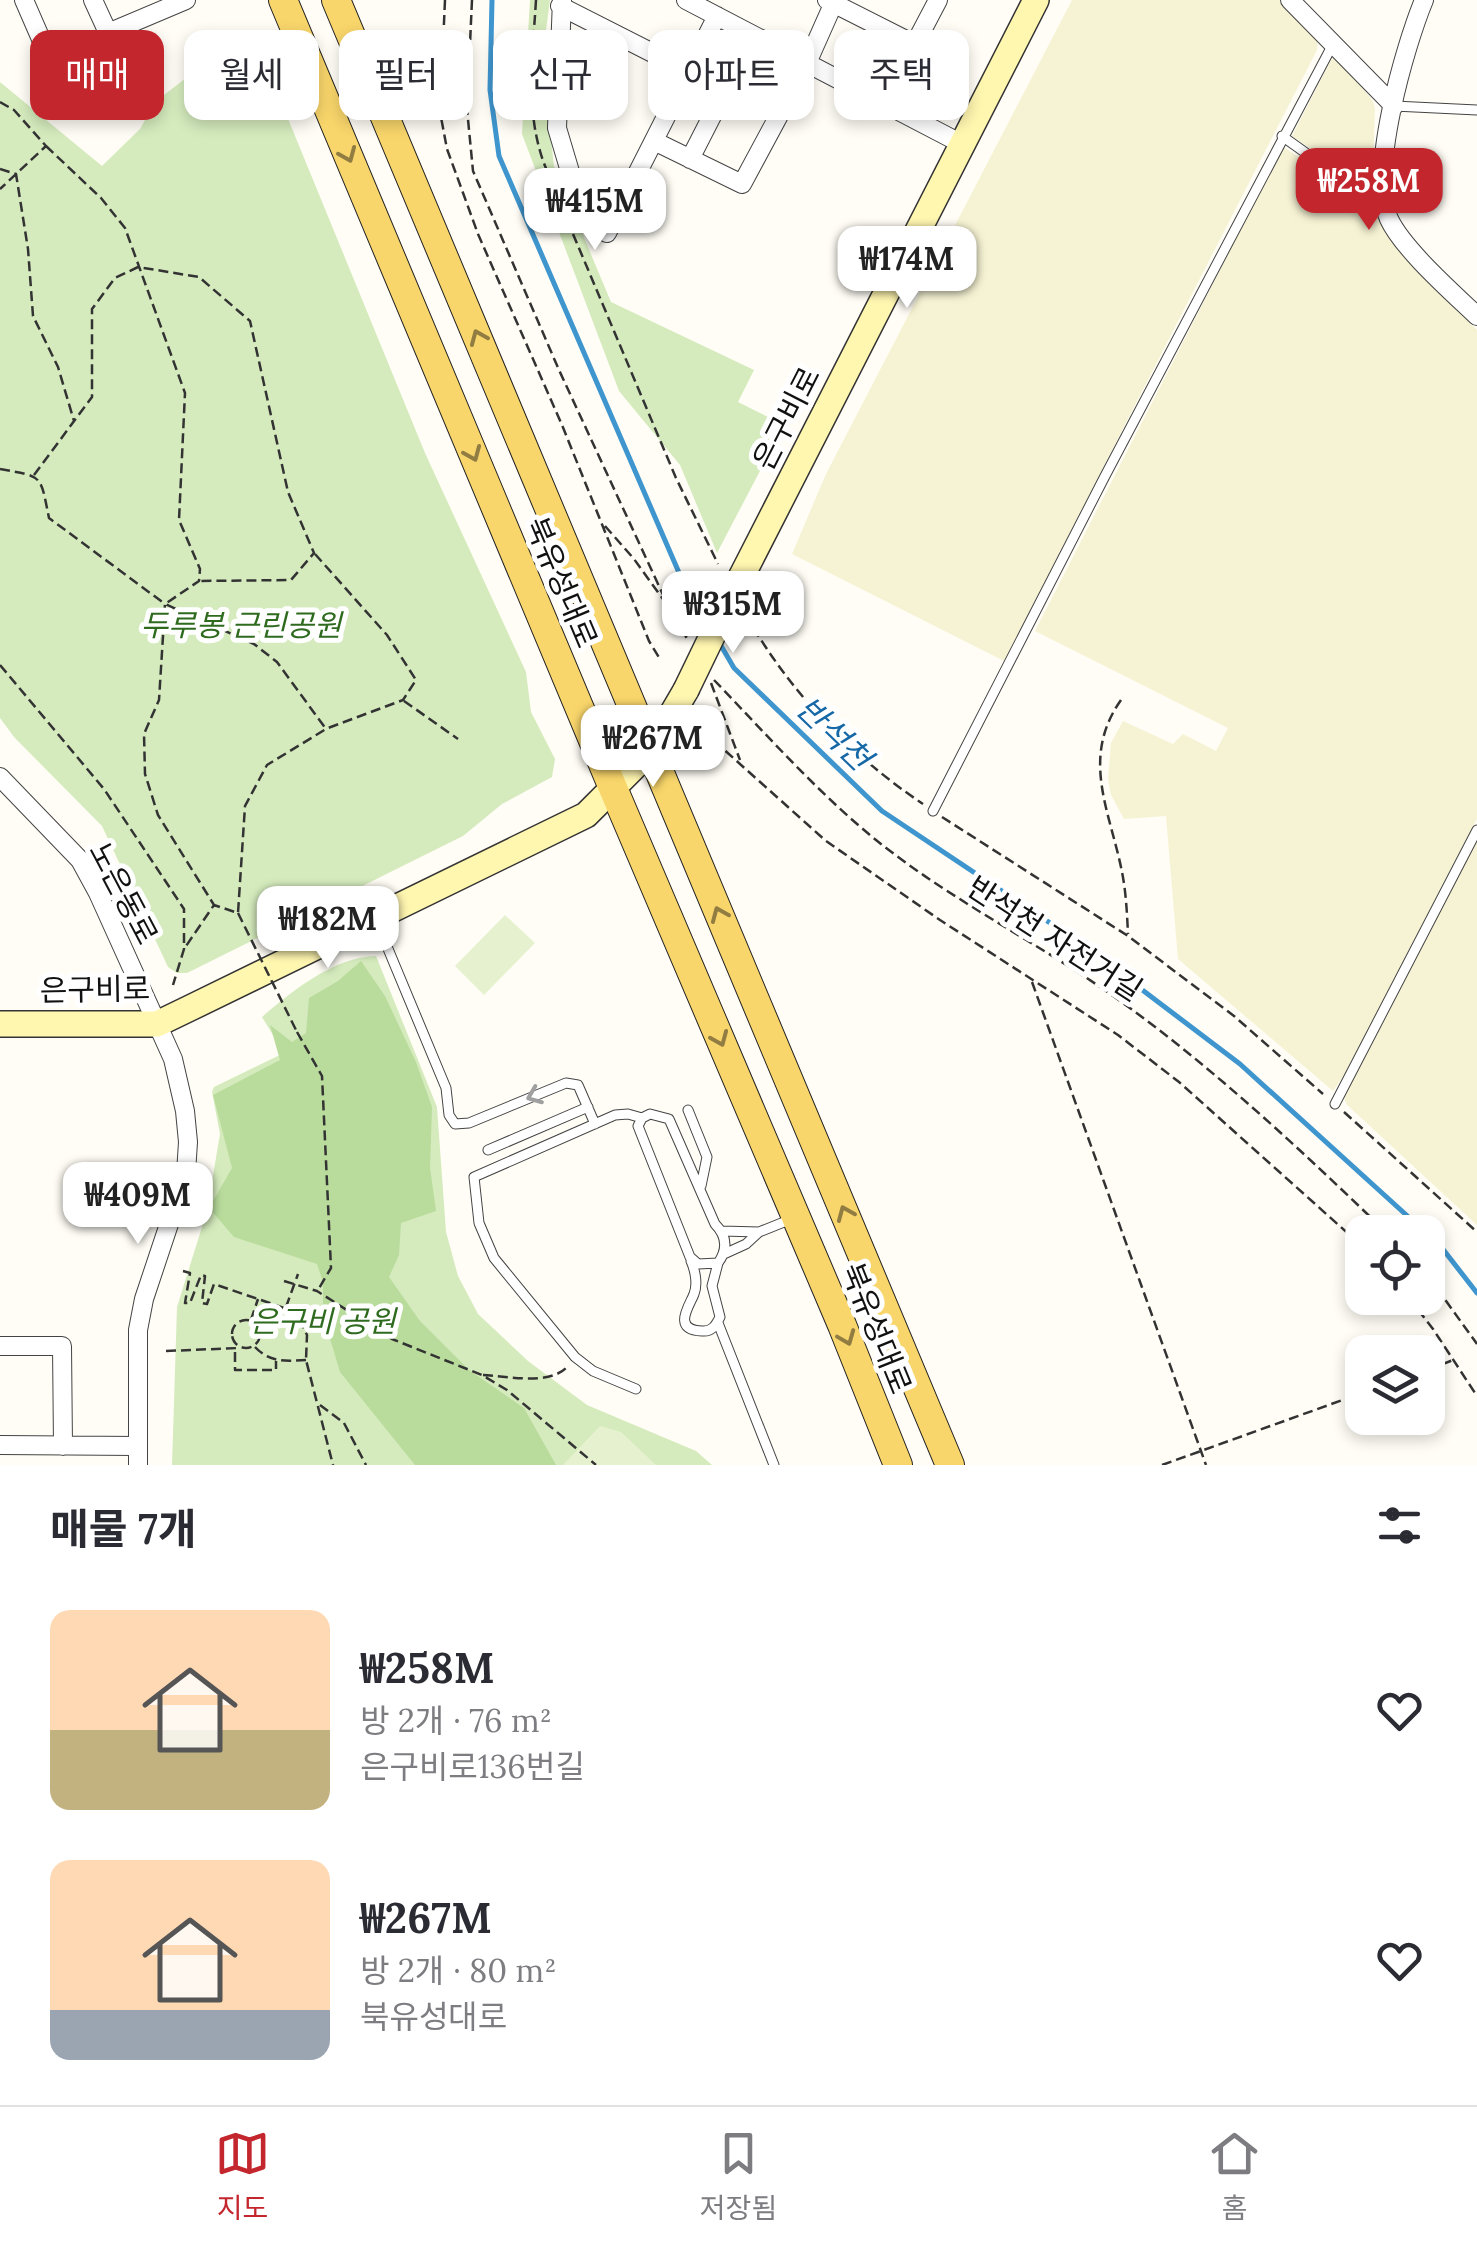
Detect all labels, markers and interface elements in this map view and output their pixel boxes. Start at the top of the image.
chip: 매매 [30,30,164,120]
chip: 월세 [184,30,319,120]
chip: 필터 [339,30,473,120]
chip: 신규 [493,30,628,120]
chip: 아파트 [648,30,814,120]
chip: 주택 [834,30,969,120]
one-way arrow [336,144,356,162]
pin: ₩258M [1299,148,1439,233]
text: ₩258M [1318,160,1420,201]
pin: ₩415M [525,168,665,253]
text: ₩415M [546,180,644,221]
pin: ₩174M [837,226,977,311]
text: ₩174M [860,238,954,279]
one-way arrow [469,330,489,347]
street label: 은구비로 [744,360,828,476]
one-way arrow [461,444,481,462]
street label: 북유성대로 [518,511,606,653]
pin: ₩315M [663,571,803,656]
text: ₩315M [684,583,782,624]
park label: 두루봉 근린공원 [140,606,344,644]
water label: 반석천 [788,688,883,781]
pin: ₩267M [583,705,723,790]
text: ₩267M [603,717,703,758]
street label: 노은동로 [81,835,167,951]
street label: 반석천 자전거길 [960,867,1150,1009]
pin: ₩182M [258,886,398,971]
text: ₩182M [279,898,377,939]
one-way arrow [710,906,730,924]
street label: 은구비로 [39,969,151,1009]
one-way arrow [708,1029,728,1047]
one-way arrow [527,1085,544,1105]
pin: ₩409M [68,1162,208,1247]
text: ₩409M [85,1174,191,1215]
one-way arrow [837,1205,857,1223]
map controls [1345,1215,1445,1435]
button: locate [1345,1215,1445,1315]
street label: 북유성대로 [834,1257,920,1399]
park label: 은구비 공원 [250,1302,398,1340]
one-way arrow [836,1328,856,1346]
button: layers [1345,1335,1445,1435]
icon: filters [1372,1498,1427,1553]
text: 매물 7개 [50,1502,197,1556]
text: ₩258M [360,1641,495,1695]
icon: home [130,1650,250,1770]
icon: heart [1372,1683,1427,1738]
text: 방 2개 · 76 m² [360,1700,552,1741]
text: 은구비로136번길 [360,1746,585,1787]
text: ₩267M [360,1891,492,1945]
icon: home [130,1900,250,2020]
icon: heart [1372,1933,1427,1988]
text: 방 2개 · 80 m² [360,1950,557,1991]
text: 북유성대로 [360,1996,507,2037]
tab: 지도 [215,2126,270,2226]
tab: 저장됨 [700,2126,777,2226]
tab: 홈 [1207,2126,1262,2226]

